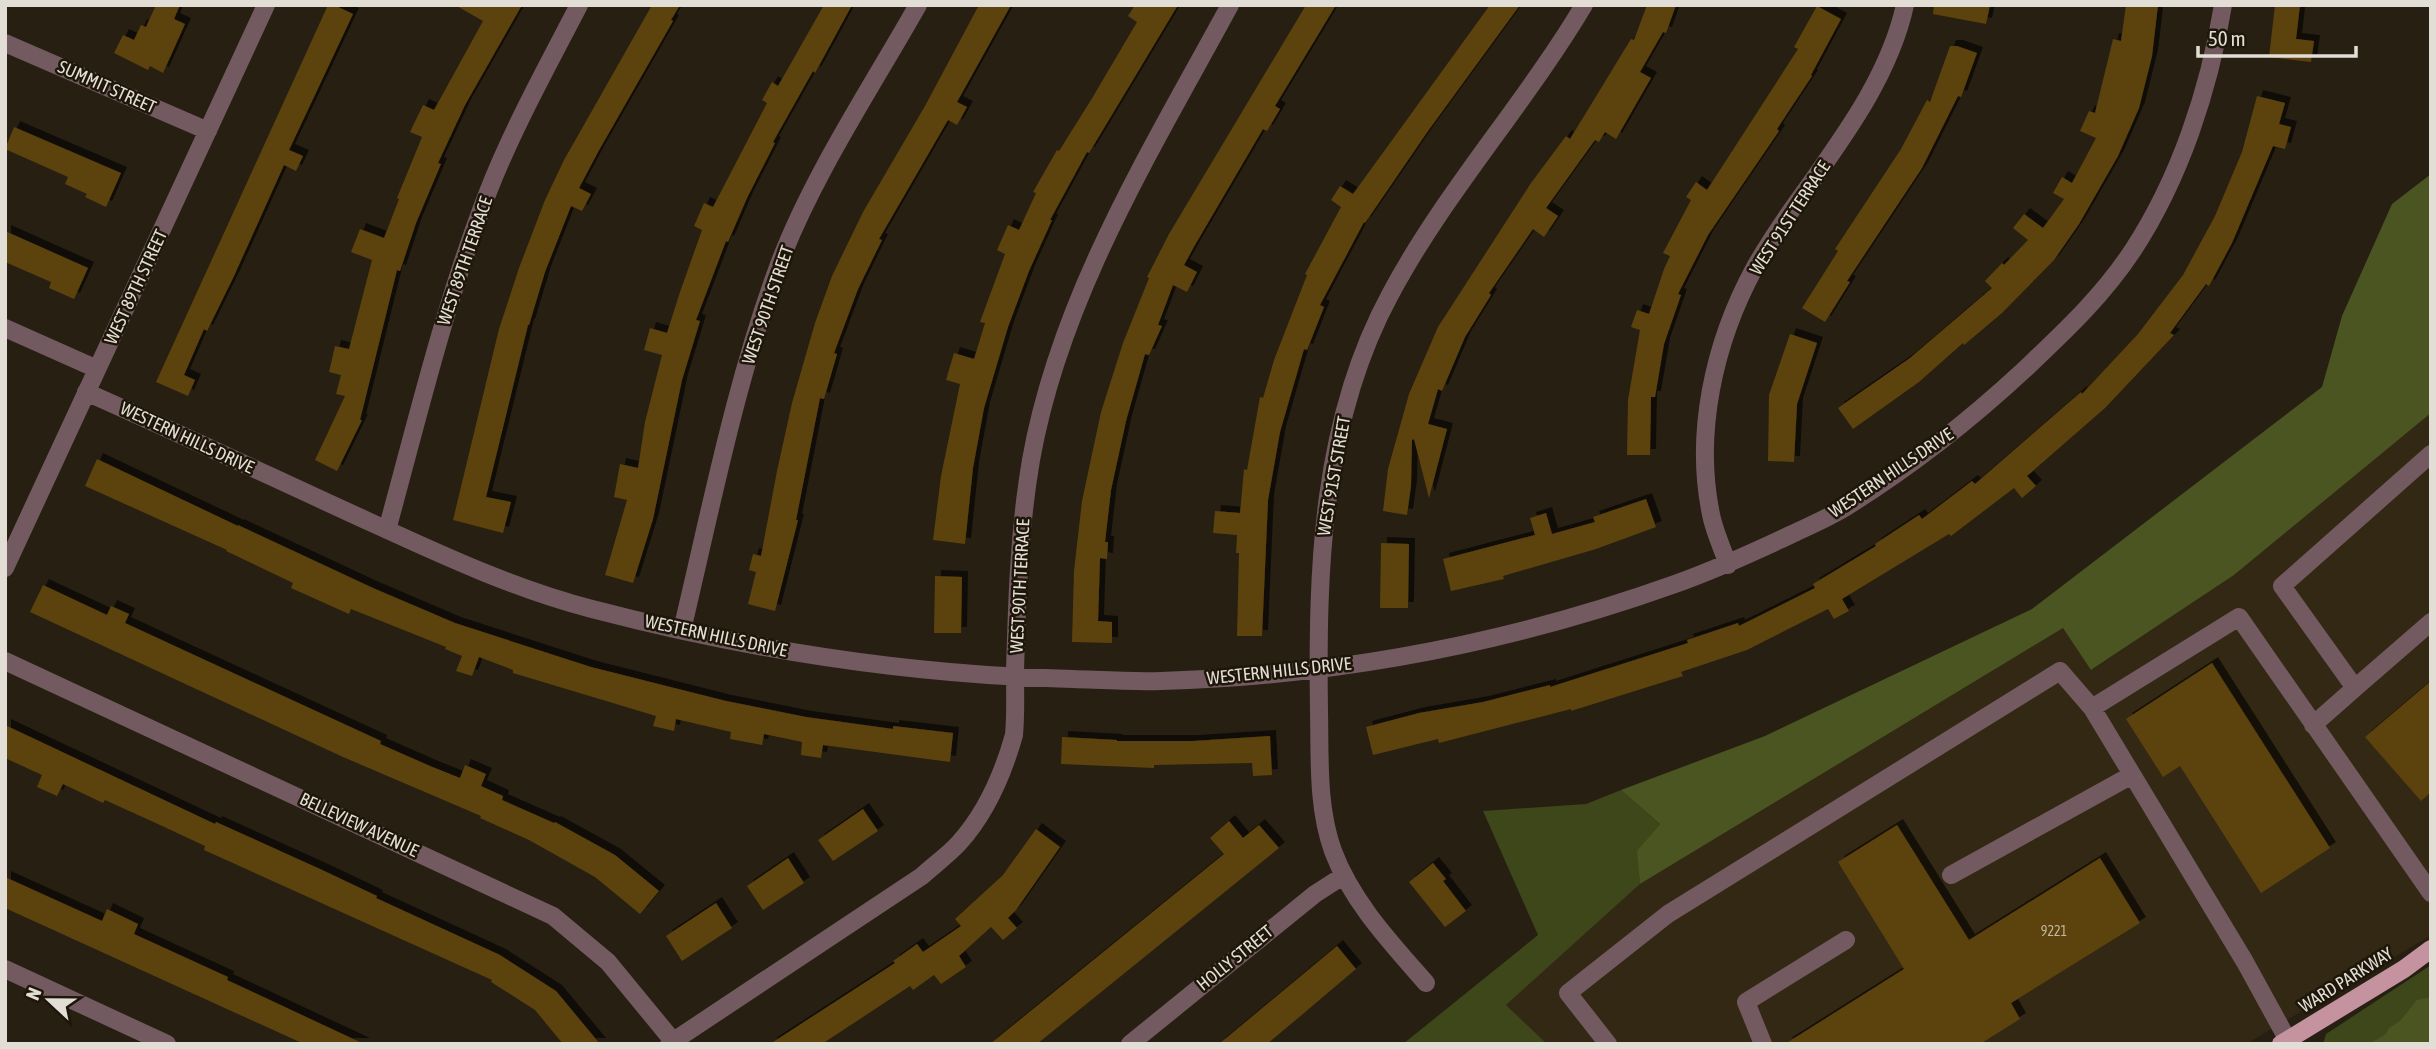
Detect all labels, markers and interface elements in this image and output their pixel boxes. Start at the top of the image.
scale bar [2198,14,2356,58]
text: 50 m [2208,26,2246,50]
street label: SUMMIT STREET [55,56,160,118]
street label: WEST 91ST TERRACE [1745,157,1834,279]
street label: WEST 89TH TERRACE [433,194,496,328]
street label: WEST 89TH STREET [100,226,171,347]
street label: WEST 90TH STREET [737,243,798,367]
street label: WESTERN HILLS DRIVE [117,397,258,478]
street label: WEST 91ST STREET [1313,414,1354,537]
street label: WESTERN HILLS DRIVE [1825,423,1957,522]
street label: WEST 90TH TERRACE [1005,518,1034,654]
street label: WESTERN HILLS DRIVE [643,610,790,661]
street label: WESTERN HILLS DRIVE [1206,652,1353,689]
street label: BELLEVIEW AVENUE [297,788,422,861]
street label: HOLLY STREET [1192,921,1277,995]
house number: 9221 [2041,923,2067,939]
street label: WARD PARKWAY [2295,942,2396,1017]
north arrow [14,965,84,1035]
text: N [21,984,46,1003]

